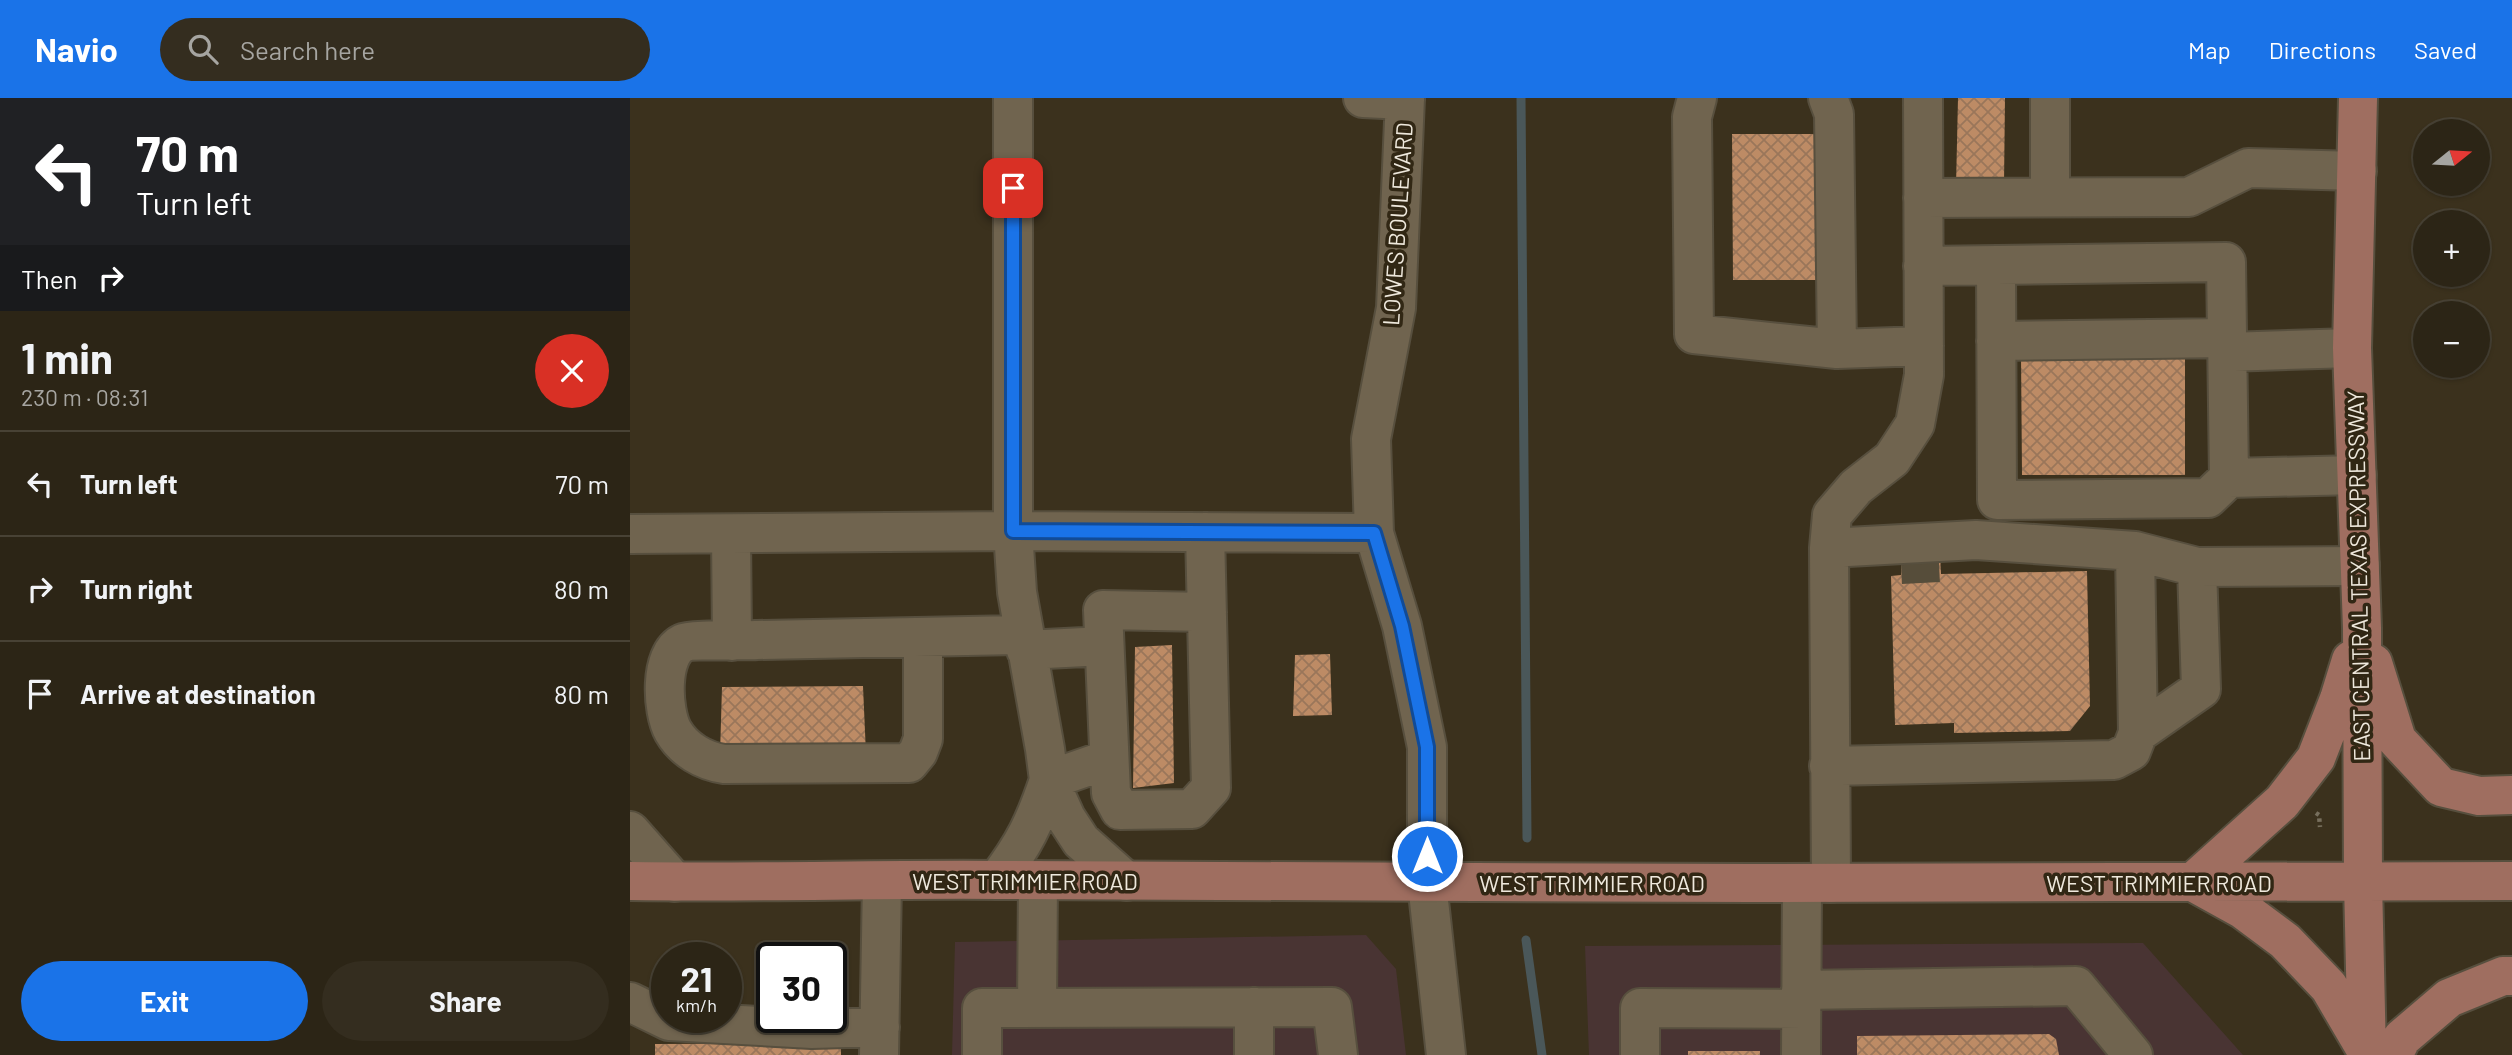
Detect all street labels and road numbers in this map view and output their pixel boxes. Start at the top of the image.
street label: LOWES BOULEVARD [1376,122,1418,326]
street label: EAST CENTRAL TEXAS EXPRESSWAY [2341,390,2375,762]
street label: WEST TRIMMIER ROAD [912,867,1138,895]
street label: WEST TRIMMIER ROAD [1479,869,1705,897]
street label: WEST TRIMMIER ROAD [2046,869,2272,897]

